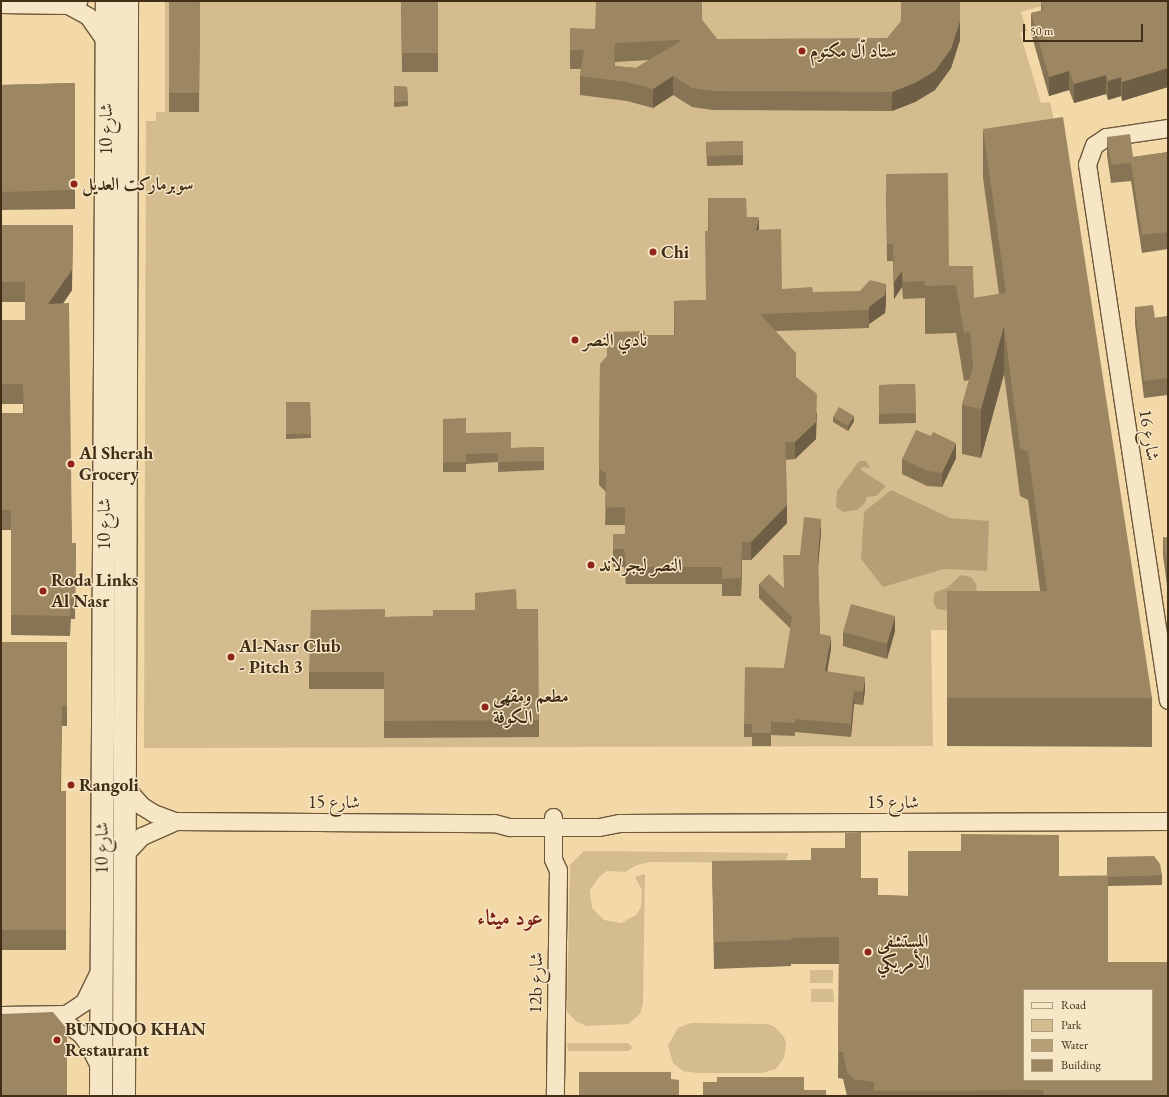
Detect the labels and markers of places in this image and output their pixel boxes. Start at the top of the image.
place label: ستاد اّل مكتوم [810,40,896,62]
marker: ستاد اّل مكتوم [797,46,807,56]
place label: سوبرماركت العديل [82,173,193,195]
marker: سوبرماركت العديل [69,179,79,189]
place label: Chi [661,241,689,263]
marker: Chi [648,247,658,257]
place label: نادي النصر [583,329,647,351]
marker: نادي النصر [570,335,580,345]
place label: Al Sherah Grocery [79,443,153,486]
marker: Al Sherah Grocery [66,459,76,469]
place label: النصر ليجرلاند [599,554,682,576]
marker: النصر ليجرلاند [586,560,596,570]
place label: Roda Links Al Nasr [51,570,138,612]
marker: Roda Links Al Nasr [38,586,48,596]
place label: Al-Nasr Club - Pitch 3 [239,636,341,678]
marker: Al-Nasr Club - Pitch 3 [226,652,236,662]
place label: مطعم ومقهى الكوفة [493,686,569,728]
marker: مطعم ومقهى الكوفة [480,702,490,712]
place label: Rangoli [79,774,139,796]
marker: Rangoli [66,780,76,790]
place label: المستشفى الأمريكي [877,931,929,974]
marker: المستشفى الأمريكي [862,946,874,958]
place label: BUNDOO KHAN Restaurant [65,1019,206,1062]
marker: BUNDOO KHAN Restaurant [52,1035,62,1045]

